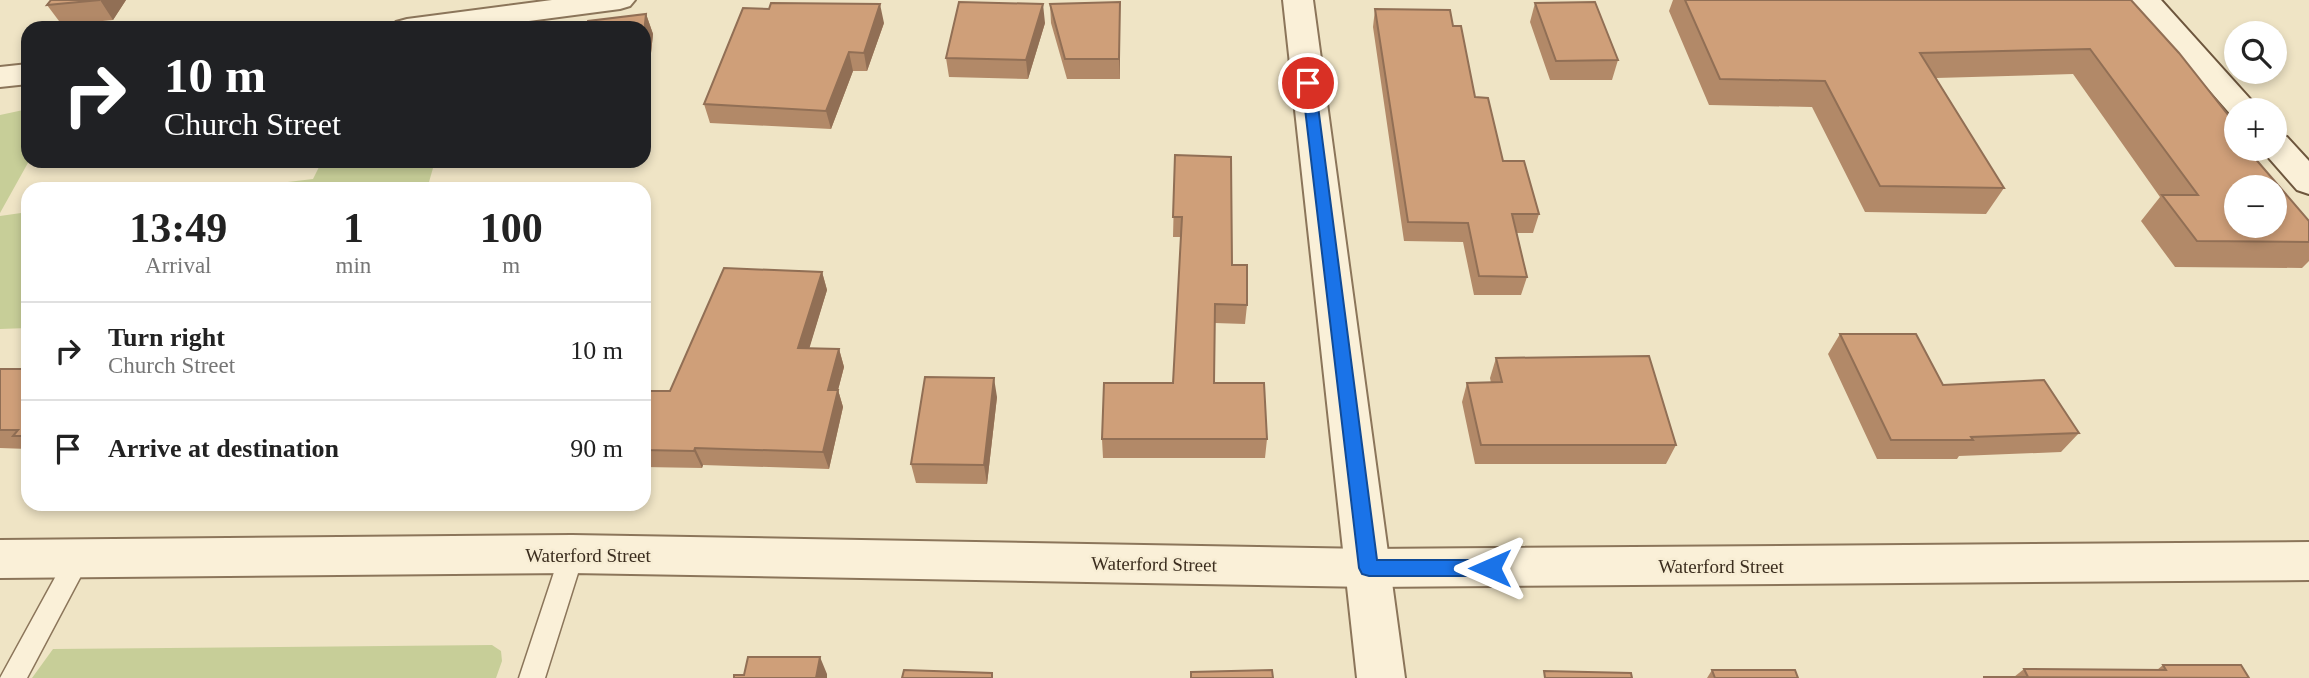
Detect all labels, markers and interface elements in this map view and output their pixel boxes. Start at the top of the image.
map controls [2224,21,2287,238]
button: search [2224,21,2287,84]
text: 10 m [164,48,266,103]
icon: right [49,49,140,140]
pin [1278,53,1338,113]
icon: arrive [1289,64,1327,102]
button: + [2224,98,2287,161]
text: Church Street [164,106,341,142]
button: − [2224,175,2287,238]
text: 13:49 [129,205,227,251]
text: 1 [343,205,364,251]
text: 100 [480,205,543,251]
text: Arrival [145,253,212,278]
text: min [336,253,371,278]
text: m [502,253,520,278]
text: Turn right [108,323,225,352]
icon: right [49,332,87,370]
text: 10 m [570,336,623,365]
text: Church Street [108,353,235,378]
icon: arrive [49,430,87,468]
text: Arrive at destination [108,434,339,463]
text: 90 m [570,434,623,463]
position arrow [1453,531,1527,605]
street label: Waterford Street [525,545,652,566]
street label: Waterford Street [1091,552,1218,576]
street label: Waterford Street [1658,556,1785,577]

